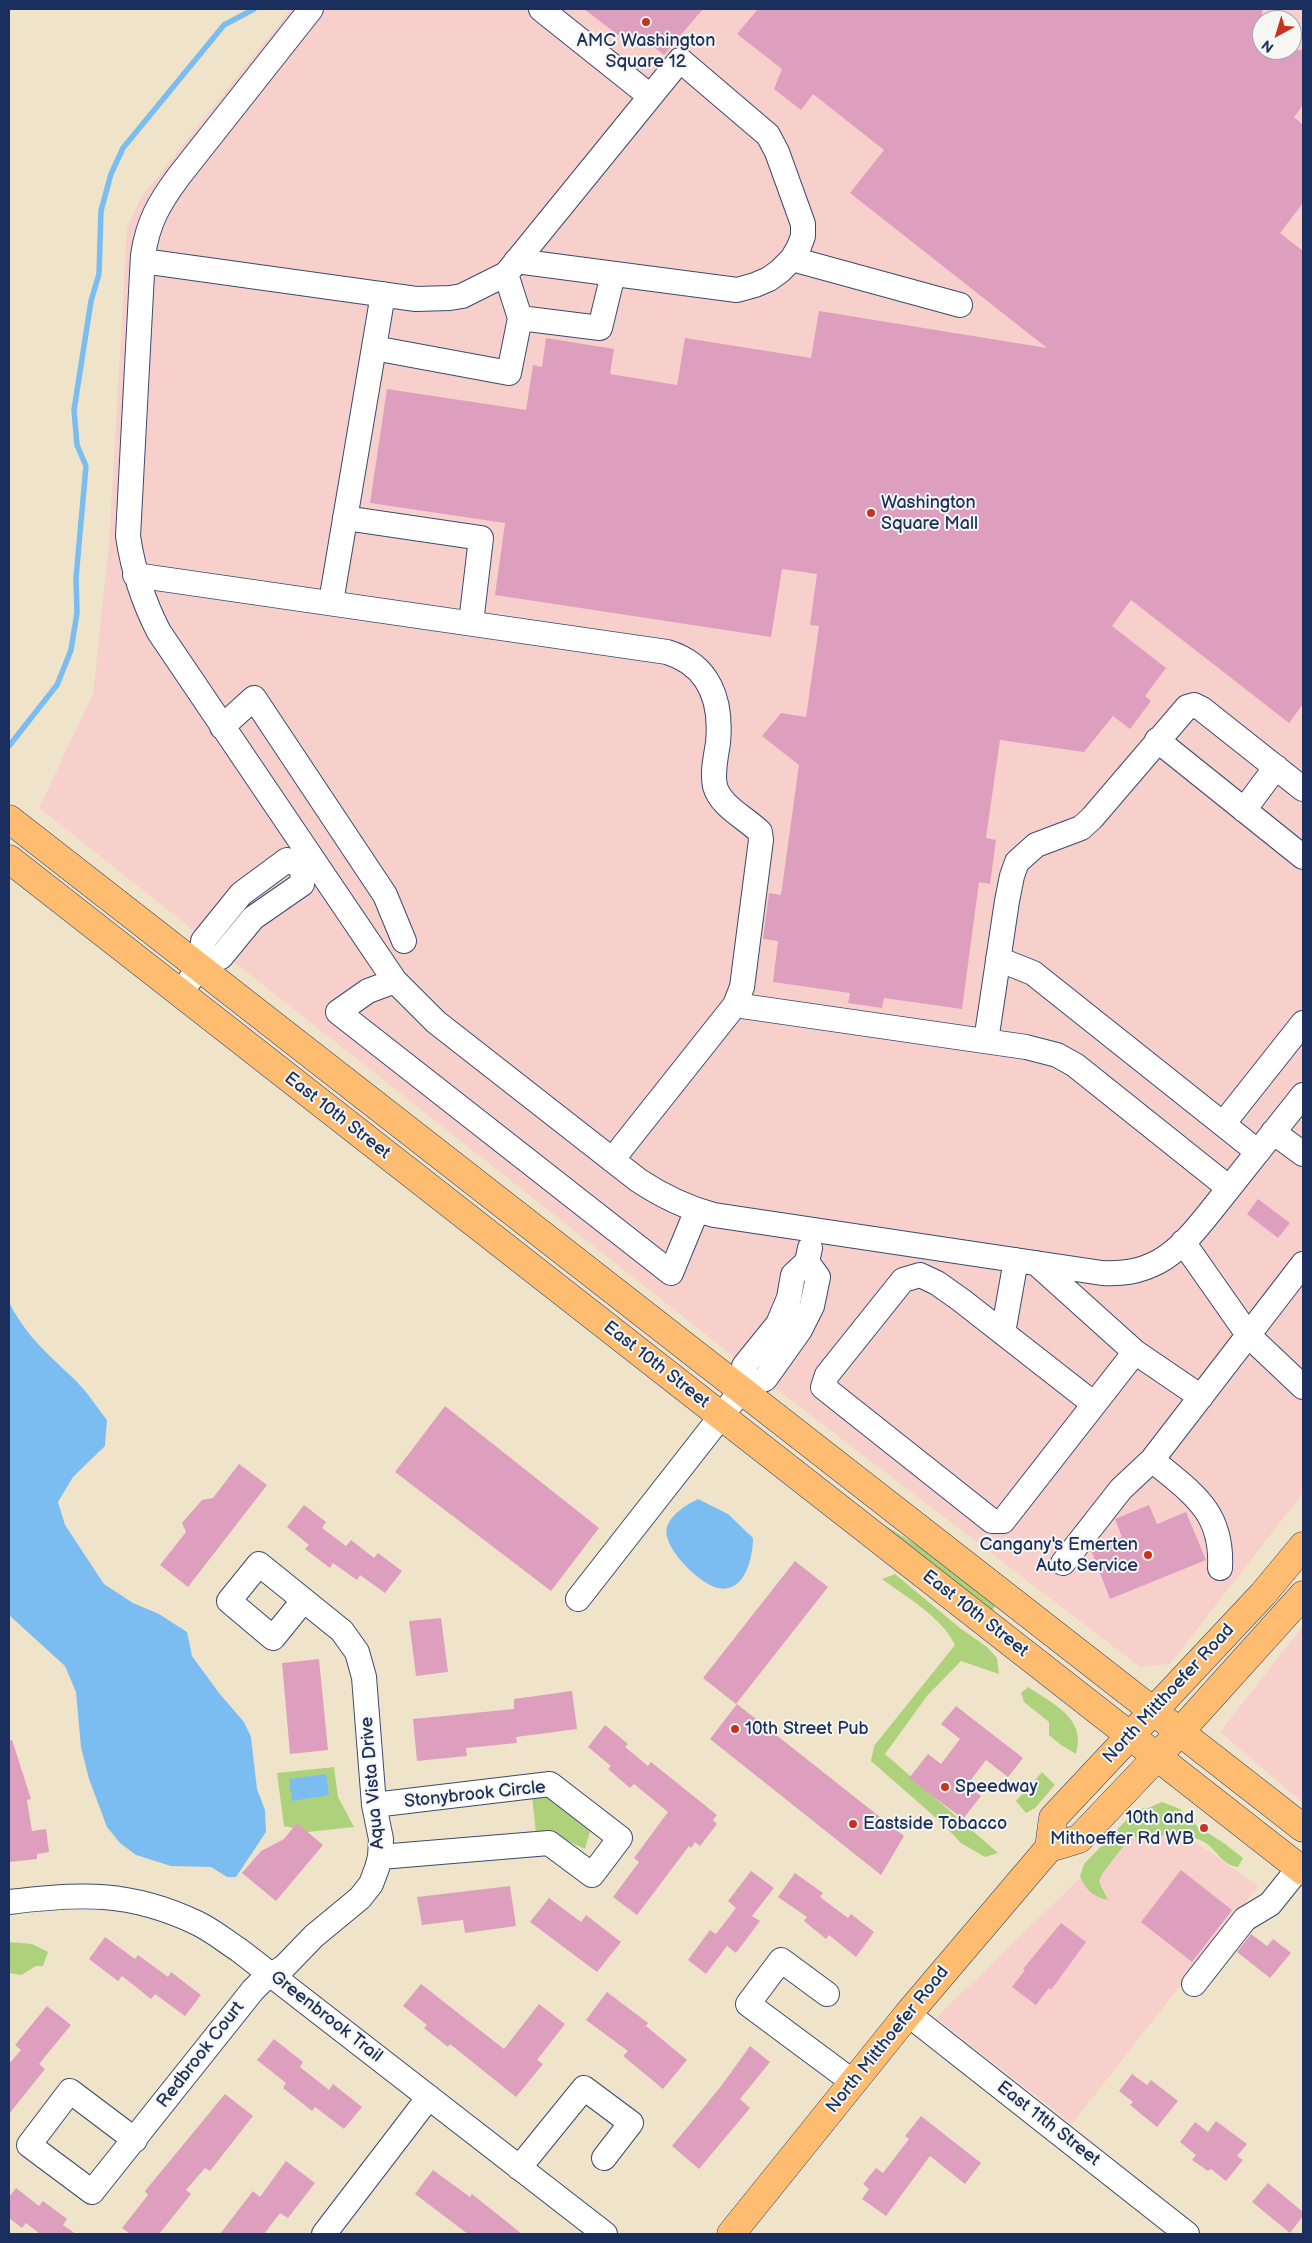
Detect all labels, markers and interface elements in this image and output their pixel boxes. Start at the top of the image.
north arrow [1252,10,1302,60]
marker: AMC Washington Square 12 [640,16,652,28]
place label: AMC Washington Square 12 [577,30,715,72]
text: N [1258,36,1277,56]
place label: Washington Square Mall [881,492,978,534]
marker: Washington Square Mall [865,507,877,519]
street label: East 10th Street [280,1068,394,1164]
street label: East 10th Street [599,1317,713,1413]
place label: Cangany's Emerten Auto Service [979,1534,1138,1576]
marker: Cangany's Emerten Auto Service [1142,1549,1154,1561]
street label: East 10th Street [918,1566,1032,1662]
street label: North Mitthoefer Road [1099,1620,1239,1768]
street label: Aqua Vista Drive [356,1716,390,1850]
place label: 10th Street Pub [745,1718,869,1740]
marker: 10th Street Pub [729,1723,741,1735]
place label: Speedway [955,1776,1038,1798]
street label: Stonybrook Circle [403,1777,547,1813]
marker: Speedway [939,1781,951,1793]
place label: 10th and Mithoeffer Rd WB [1050,1807,1194,1850]
place label: Eastside Tobacco [863,1813,1007,1835]
marker: Eastside Tobacco [847,1818,859,1830]
marker: 10th and Mithoeffer Rd WB [1198,1822,1210,1834]
street label: North Mitthoefer Road [822,1962,954,2118]
street label: Greenbrook Trail [266,1967,386,2067]
street label: Redbrook Court [153,1997,249,2113]
street label: East 11th Street [992,2077,1104,2171]

